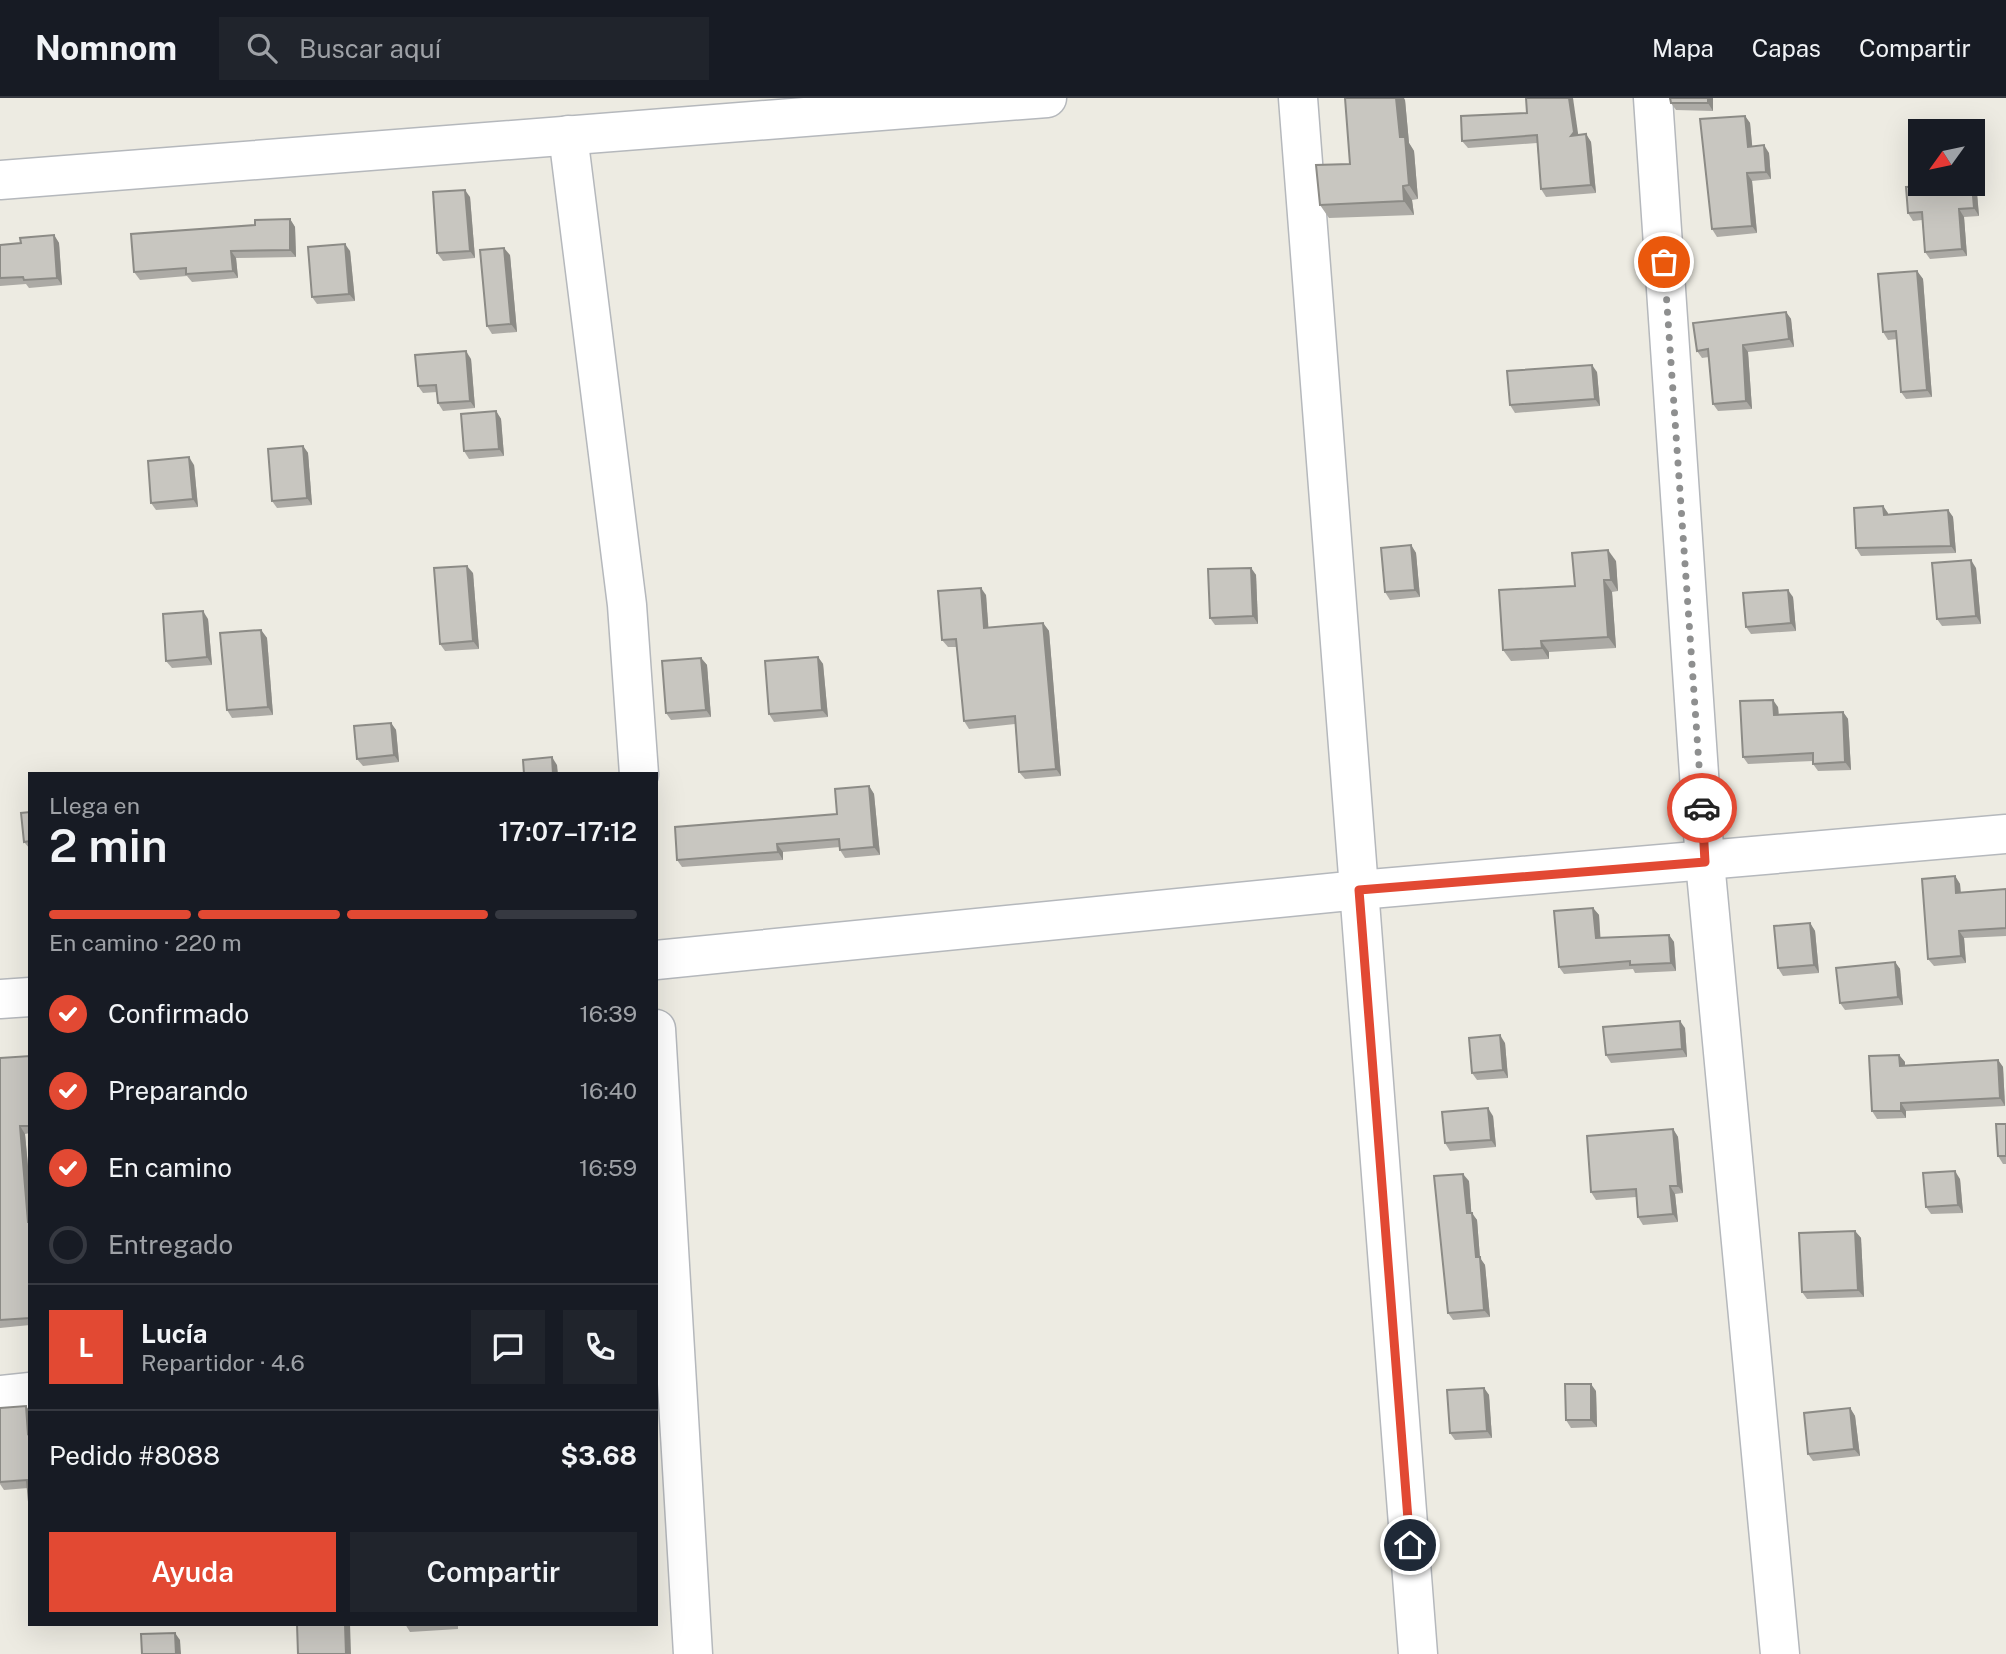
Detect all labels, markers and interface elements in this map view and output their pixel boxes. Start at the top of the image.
search box [219,17,709,80]
text: Nomnom [35,29,177,67]
icon: search [243,29,281,67]
text: Buscar aquí [299,33,441,64]
text: Mapa [1652,34,1714,62]
text: Capas [1752,34,1821,62]
text: Compartir [1859,34,1971,62]
north arrow [1908,119,1984,196]
map controls [1908,119,1985,196]
pin [1634,232,1694,292]
icon: bag [1645,243,1683,281]
courier [1667,773,1737,843]
icon: car [1683,789,1721,827]
text: Llega en [49,792,140,819]
text: 17:07–17:12 [498,816,637,847]
text: 2 min [49,818,168,872]
text: En camino · 220 m [49,929,242,956]
icon: check [49,995,87,1033]
text: Confirmado [108,998,249,1029]
text: 16:39 [579,1000,637,1027]
icon: check [49,1072,87,1110]
text: Preparando [108,1075,248,1106]
text: 16:40 [580,1077,637,1104]
icon: check [49,1149,87,1187]
text: En camino [108,1152,232,1183]
text: 16:59 [579,1154,637,1181]
text: Entregado [108,1229,233,1260]
button: chat [471,1310,545,1384]
button: phone [563,1310,637,1384]
text: Lucía [141,1318,207,1349]
text: L [78,1332,94,1363]
text: Repartidor · 4.6 [141,1349,305,1376]
text: Pedido #8088 [49,1440,220,1471]
text: $3.68 [560,1440,637,1471]
pin [1380,1515,1440,1575]
icon: home [1391,1526,1429,1564]
button: Ayuda [49,1532,336,1612]
button: Compartir [350,1532,637,1612]

